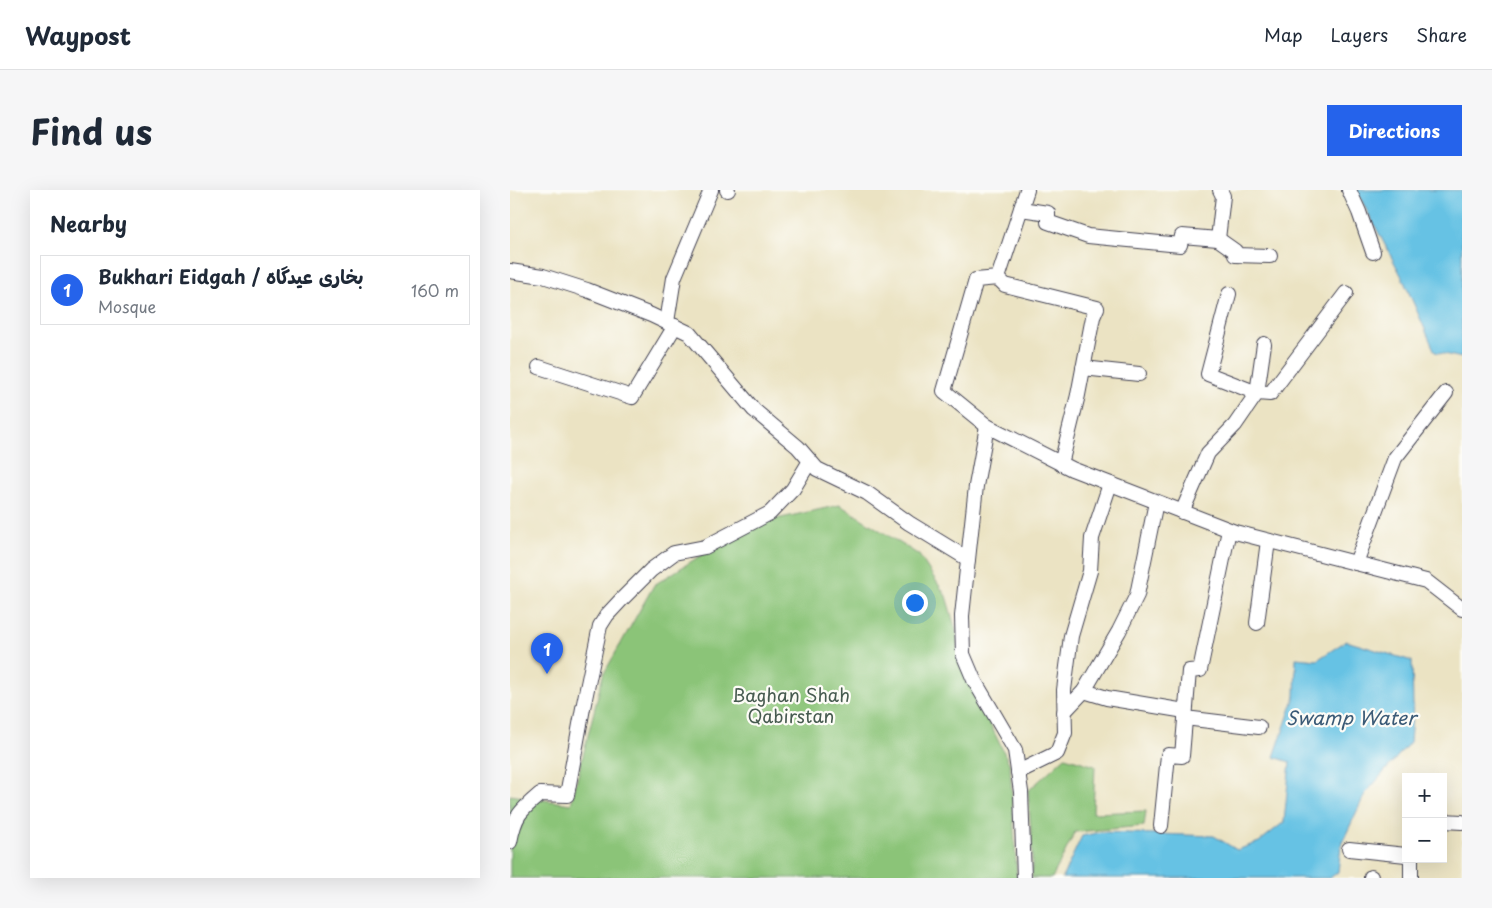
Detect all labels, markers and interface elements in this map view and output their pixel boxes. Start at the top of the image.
text: Waypost [25,17,131,53]
text: Map [1264,21,1303,48]
text: Layers [1331,21,1388,48]
text: Share [1416,21,1467,48]
text: Find us [30,104,152,157]
button: Directions [1327,105,1462,156]
text: Nearby [50,207,127,239]
text: Bukhari Eidgah / بخاری عیدگاہ [98,262,364,290]
text: 1 [63,278,71,302]
text: 160 m [411,278,459,302]
text: Mosque [98,294,156,318]
your location [902,590,928,616]
pin: 1 [531,633,563,674]
park label: Baghan Shah Qabirstan [732,681,850,729]
water label: Swamp Water [1286,703,1419,731]
map controls [1402,773,1447,863]
button: + [1402,773,1447,818]
button: − [1402,818,1447,863]

